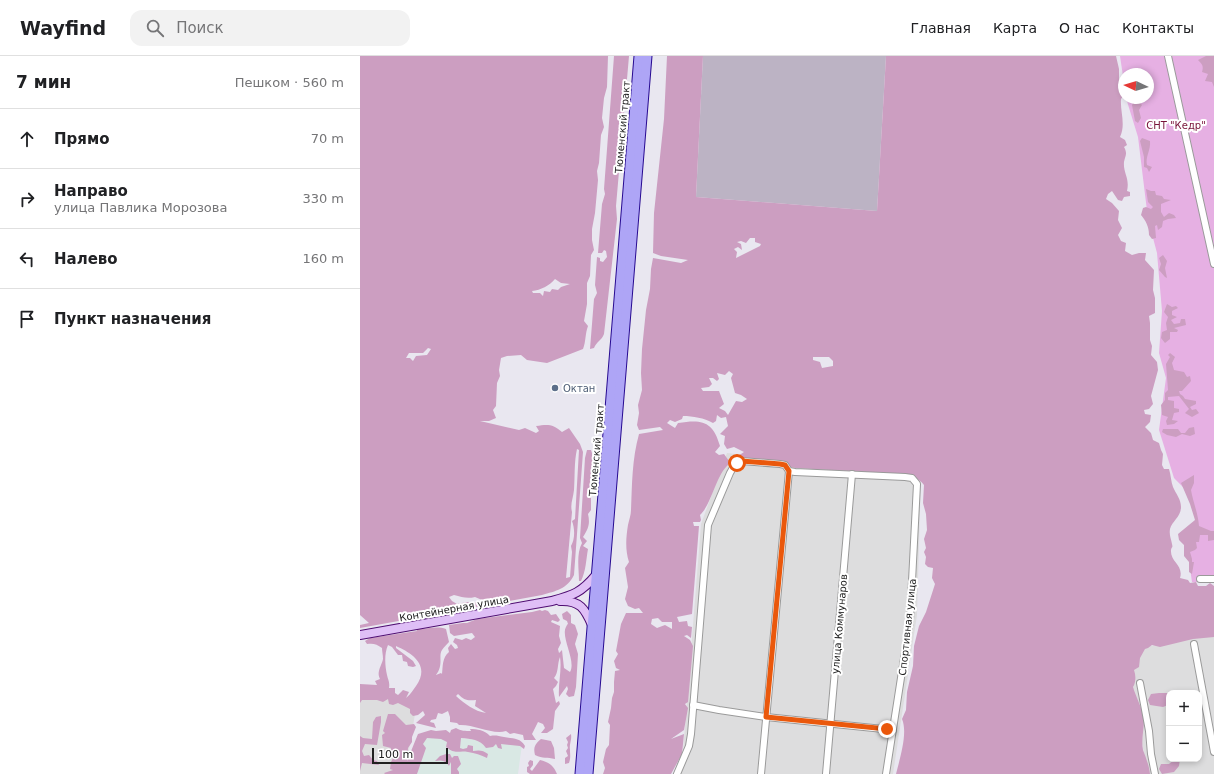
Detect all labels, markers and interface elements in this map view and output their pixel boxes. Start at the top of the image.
search box [130,10,410,46]
text: Wayfind [20,17,106,39]
icon: search [144,17,166,39]
text: Поиск [176,19,224,37]
text: Главная [910,20,971,36]
text: Карта [993,20,1037,36]
text: О нас [1059,20,1100,36]
text: Контакты [1122,20,1194,36]
north arrow [1118,68,1154,104]
text: 7 мин [16,72,71,92]
text: Пешком · 560 m [235,75,344,90]
street label: Тюменский тракт [613,80,632,175]
park label: СНТ "Кедр" [1146,120,1206,131]
icon: ahead [16,128,38,150]
text: Прямо [54,130,110,148]
text: 70 m [311,131,344,146]
text: Направо [54,182,128,200]
icon: right [16,188,38,210]
text: 330 m [302,191,344,206]
text: улица Павлика Морозова [54,200,227,215]
icon: left [16,248,38,270]
text: Налево [54,250,118,268]
text: 160 m [302,251,344,266]
icon: arrive [16,308,38,330]
text: Пункт назначения [54,310,211,328]
marker: Октан [550,383,560,393]
place label: Октан [563,383,595,394]
street label: Тюменский тракт [587,403,606,498]
route start [728,454,746,472]
street label: улица Коммунаров [830,574,849,674]
street label: Спортивная улица [897,578,918,676]
street label: Контейнерная улица [399,593,510,624]
map controls [1166,690,1202,762]
button: + [1166,690,1202,726]
route end [878,720,896,738]
button: − [1166,726,1202,762]
scale bar [372,746,448,765]
text: 100 m [378,748,413,761]

